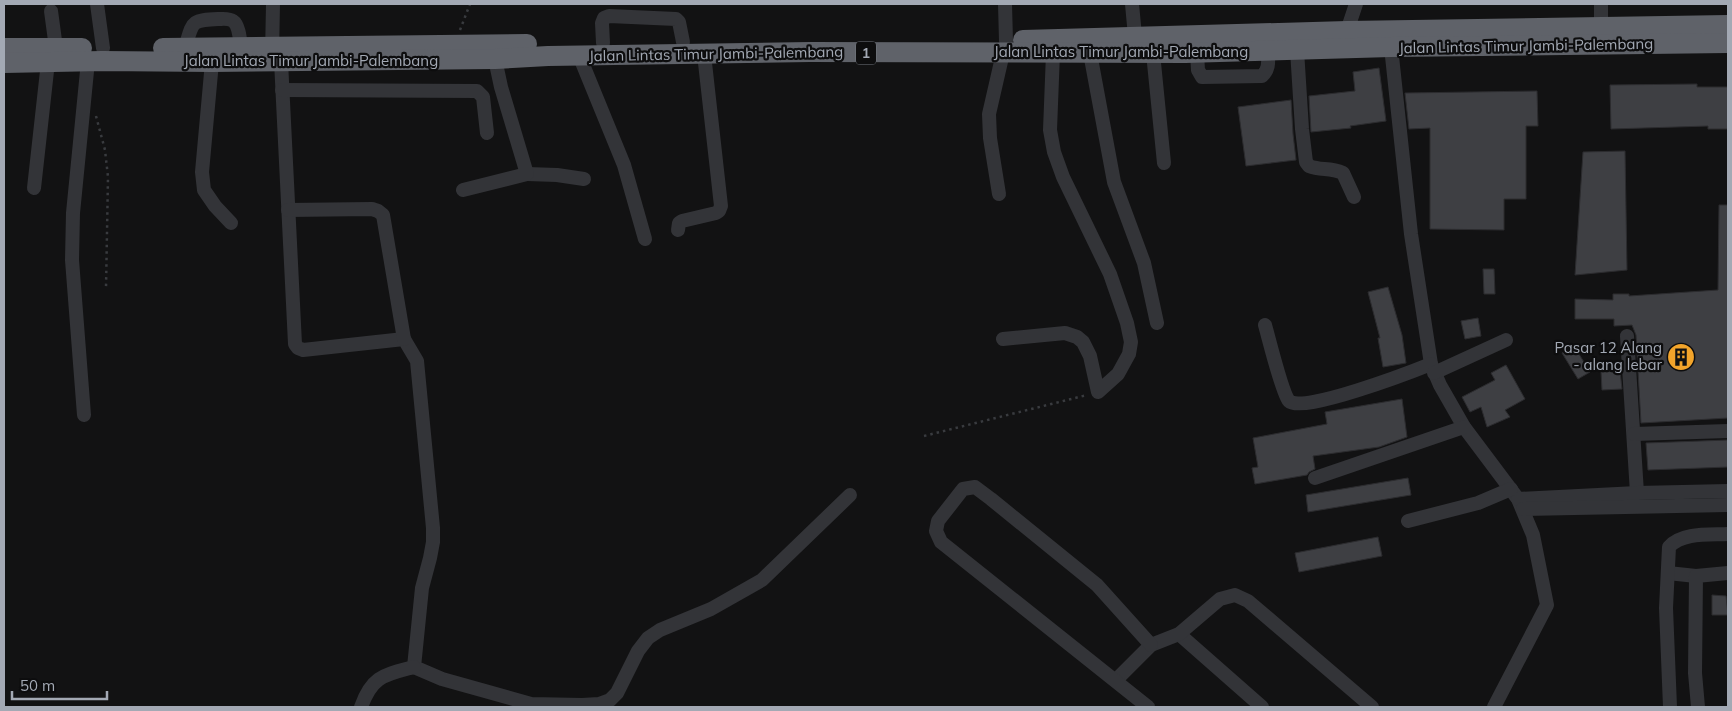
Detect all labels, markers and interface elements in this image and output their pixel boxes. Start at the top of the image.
street label: Jalan Lintas Timur Jambi-Palembang [1399,34,1653,57]
street label: Jalan Lintas Timur Jambi-Palembang [589,42,843,65]
road number: 1 [856,42,876,64]
street label: Jalan Lintas Timur Jambi-Palembang [994,42,1248,61]
street label: Jalan Lintas Timur Jambi-Palembang [184,51,438,70]
place label: Pasar 12 Alang - alang lebar [1554,338,1663,374]
building icon: Pasar 12 Alang - alang lebar [1666,342,1696,372]
scale bar [12,668,108,700]
text: 50 m [20,676,55,695]

